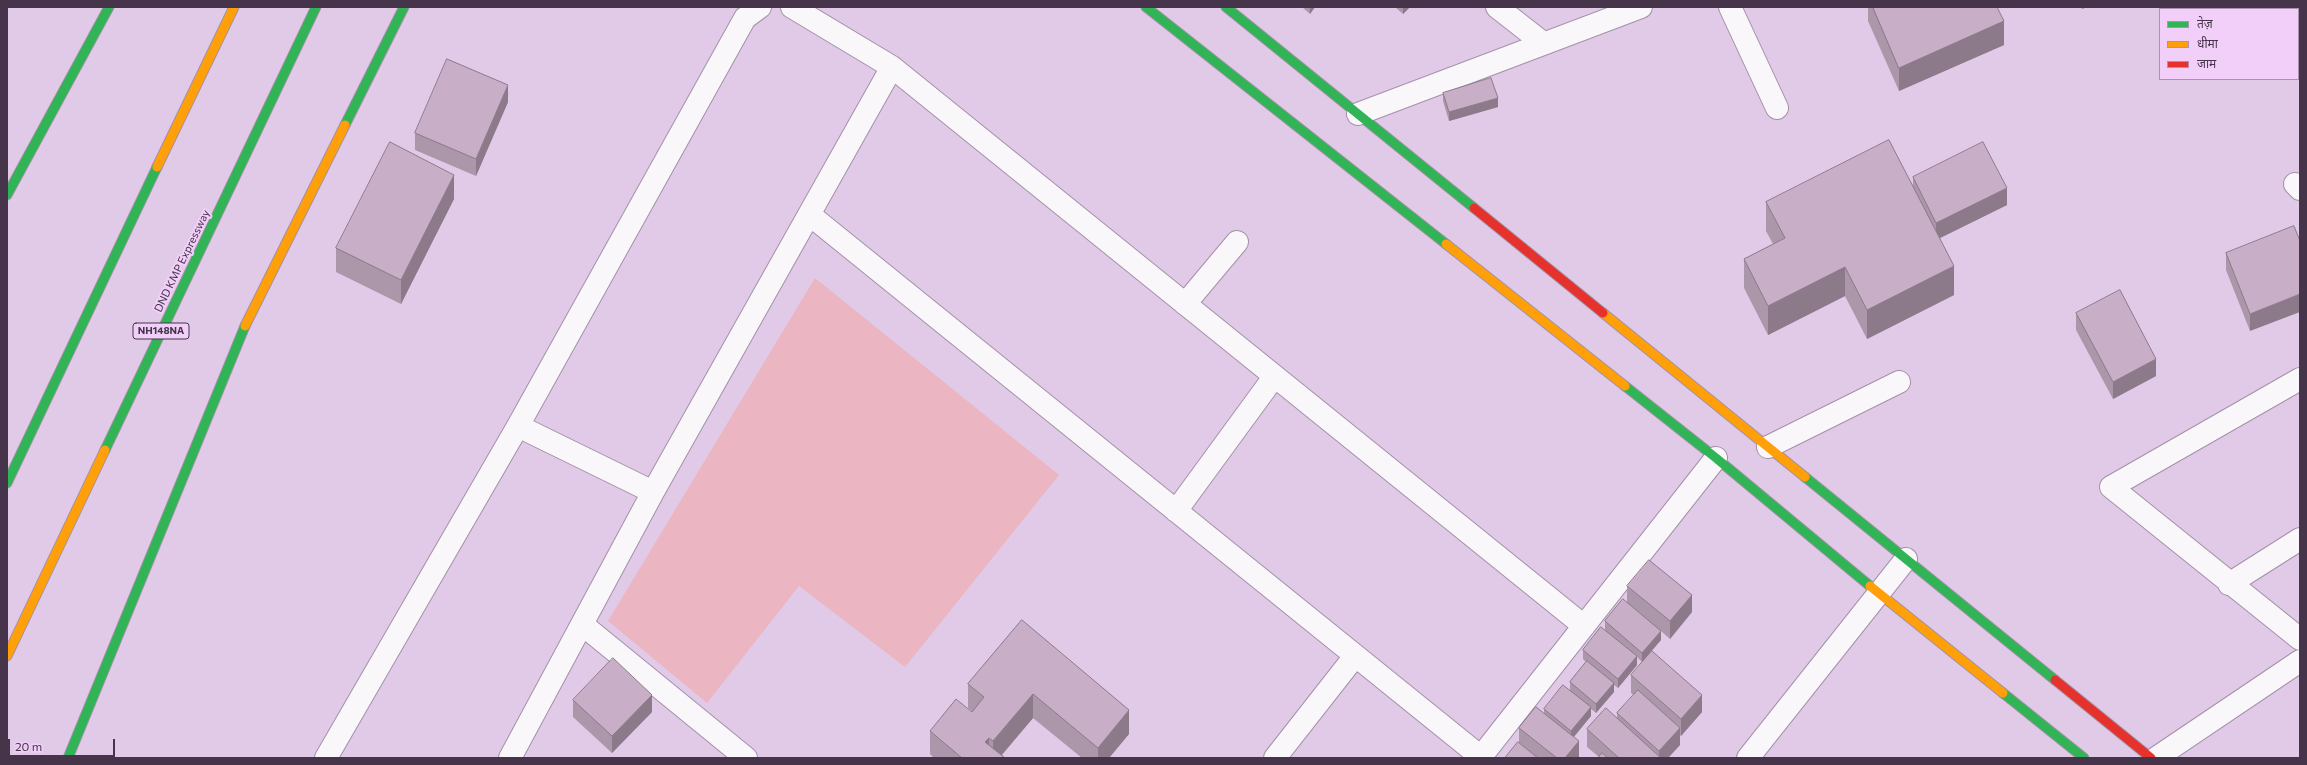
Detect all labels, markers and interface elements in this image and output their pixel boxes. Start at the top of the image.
legend [2159,8,2299,80]
text: तेज़ [2197,16,2213,30]
text: धीमा [2197,36,2218,50]
text: जाम [2197,56,2216,70]
street label: DND KMP Expressway [151,208,213,314]
road number: NH148NA [133,323,189,339]
scale bar [10,731,117,757]
text: 20 m [15,739,42,753]

